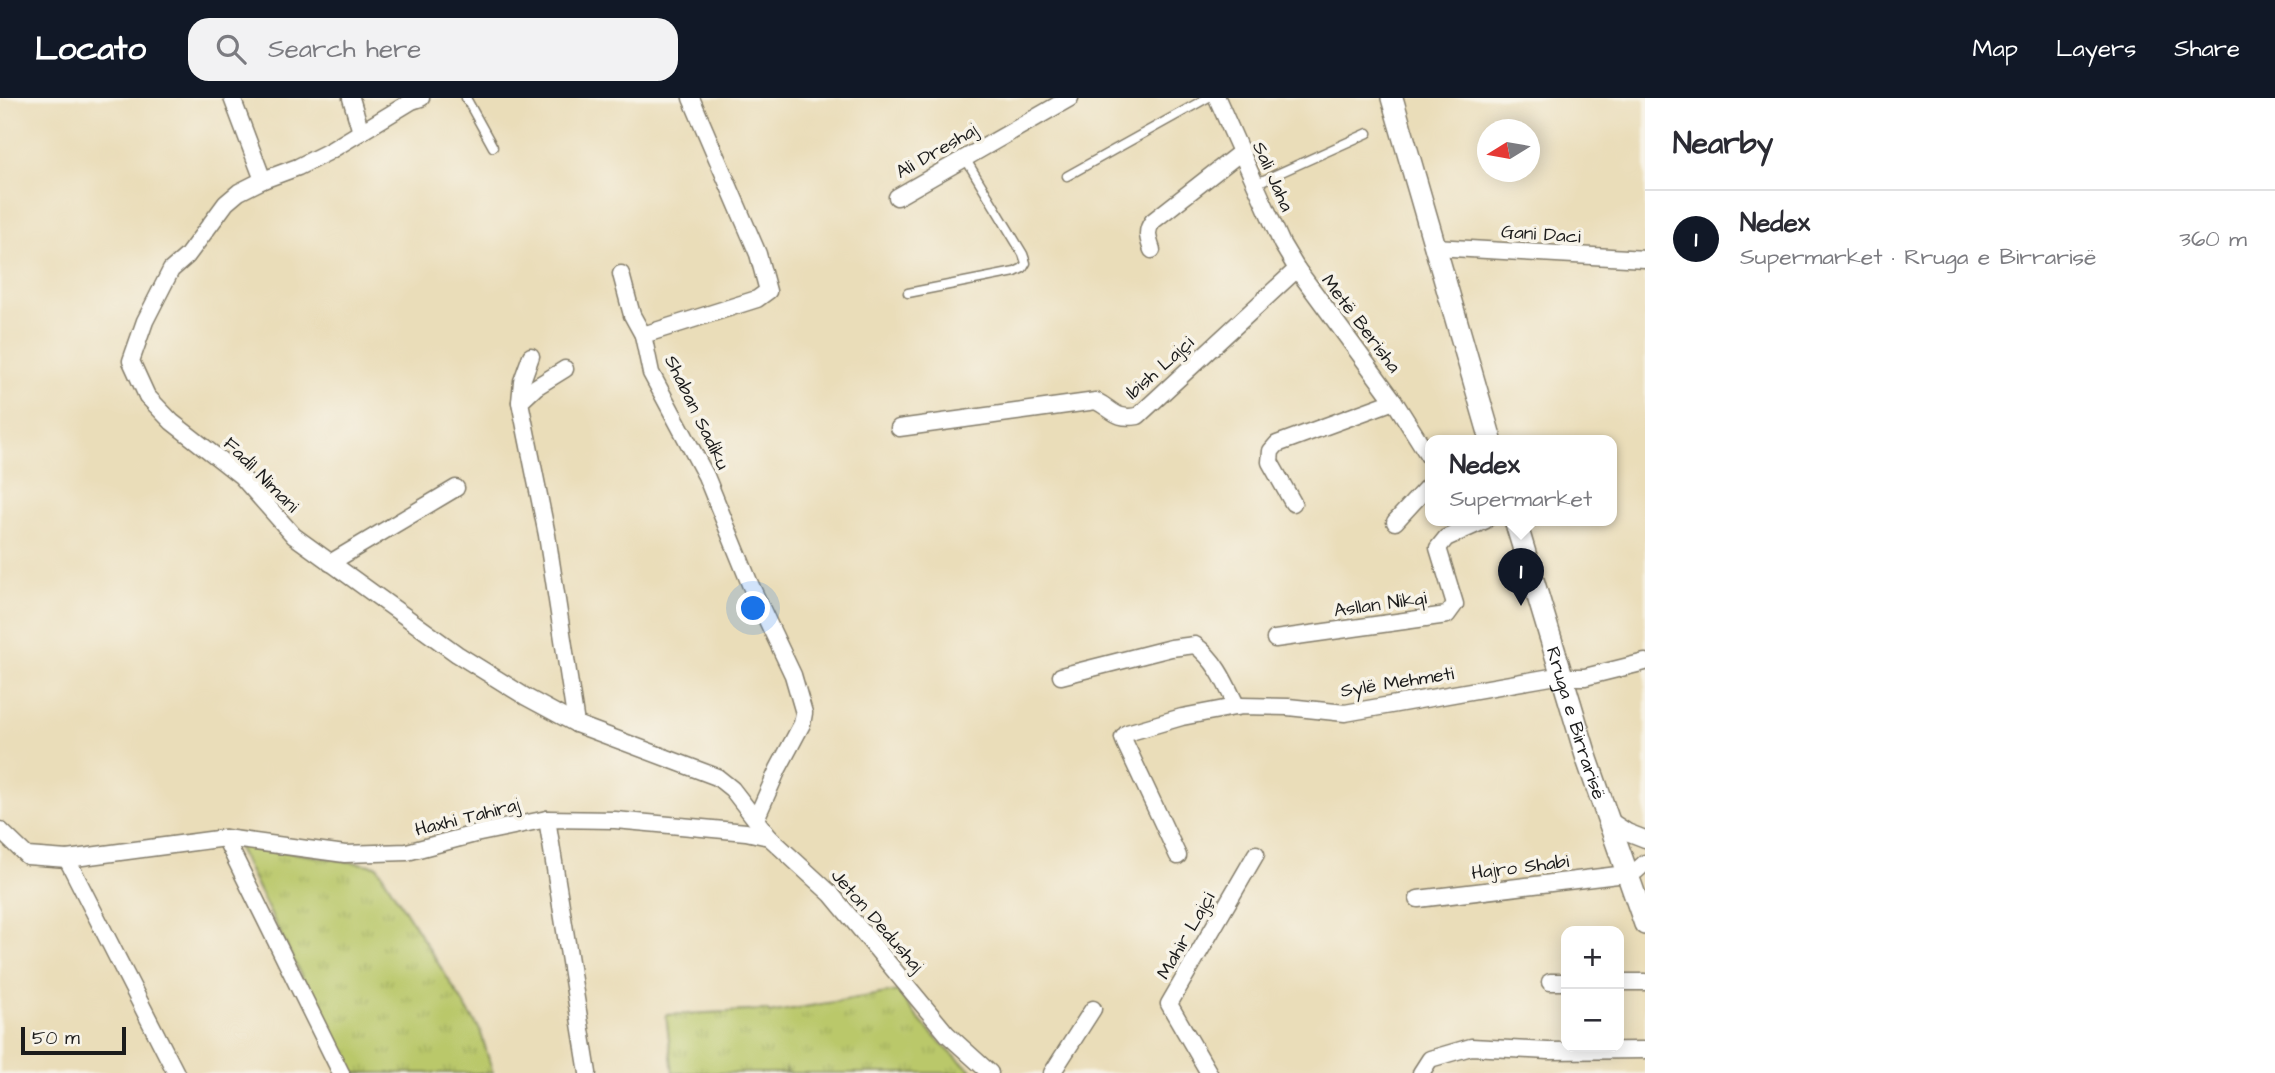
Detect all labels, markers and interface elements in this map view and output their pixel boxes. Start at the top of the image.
search box [188,18,678,81]
text: Locato [35,26,146,72]
icon: search [212,30,250,68]
text: Search here [268,31,421,67]
text: Map [1973,32,2018,66]
text: Layers [2056,32,2136,66]
text: Share [2174,32,2240,66]
street label: Ali Dreshaj [891,117,983,186]
north arrow [1477,119,1540,182]
text: Nearby [1673,123,1773,165]
street label: Sali Jaha [1245,137,1300,216]
text: Nedex [1740,205,1810,241]
street label: Gani Daci [1500,218,1582,251]
text: 1 [1695,223,1697,255]
text: 360 m [2179,223,2247,255]
text: Supermarket · Rruga e Birrarisë [1740,241,2096,273]
street label: Metë Berisha [1315,269,1407,379]
street label: Ibish Lajçi [1120,330,1200,406]
street label: Shaban Sadiku [657,351,736,475]
street label: Fadil Nimani [217,431,305,519]
popup [1425,435,1617,526]
text: Nedex [1450,447,1520,483]
text: Supermarket [1450,483,1592,515]
pin: 1 [1498,548,1544,606]
street label: Asllan Nikqi [1332,585,1429,624]
your location [736,591,770,625]
street label: Rruga e Birrarisë [1539,643,1612,803]
street label: Sylë Mehmeti [1339,660,1456,706]
street label: Haxhi Tahiraj [412,791,523,844]
street label: Hajro Shabi [1470,848,1571,887]
street label: Jeton Dedushaj [824,863,930,979]
street label: Mahir Lajçi [1150,887,1222,984]
map controls [1561,926,1624,1052]
button: + [1561,926,1624,989]
button: − [1561,989,1624,1052]
scale bar [21,1024,126,1056]
text: 50 m [32,1025,80,1052]

